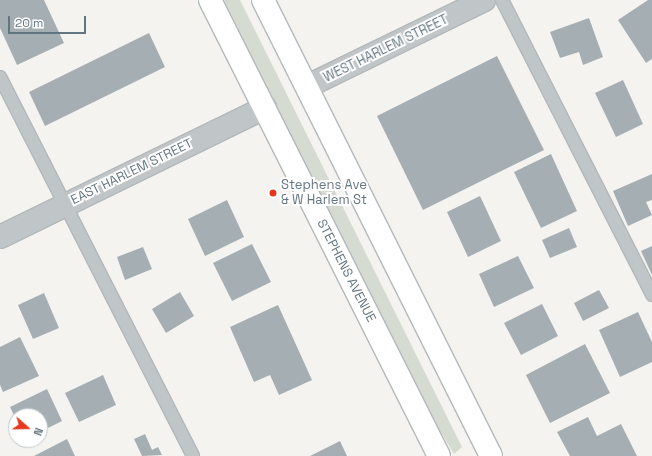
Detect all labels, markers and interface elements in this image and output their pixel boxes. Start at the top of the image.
scale bar [10,8,88,34]
street label: WEST HARLEM STREET [321,12,451,86]
text: 20 m [15,15,43,31]
street label: EAST HARLEM STREET [69,136,195,208]
place label: Stephens Ave & W Harlem St [281,178,367,209]
marker: Stephens Ave & W Harlem St [268,188,278,198]
street label: STEPHENS AVENUE [313,217,379,325]
north arrow [8,408,48,448]
text: N [30,426,46,438]

